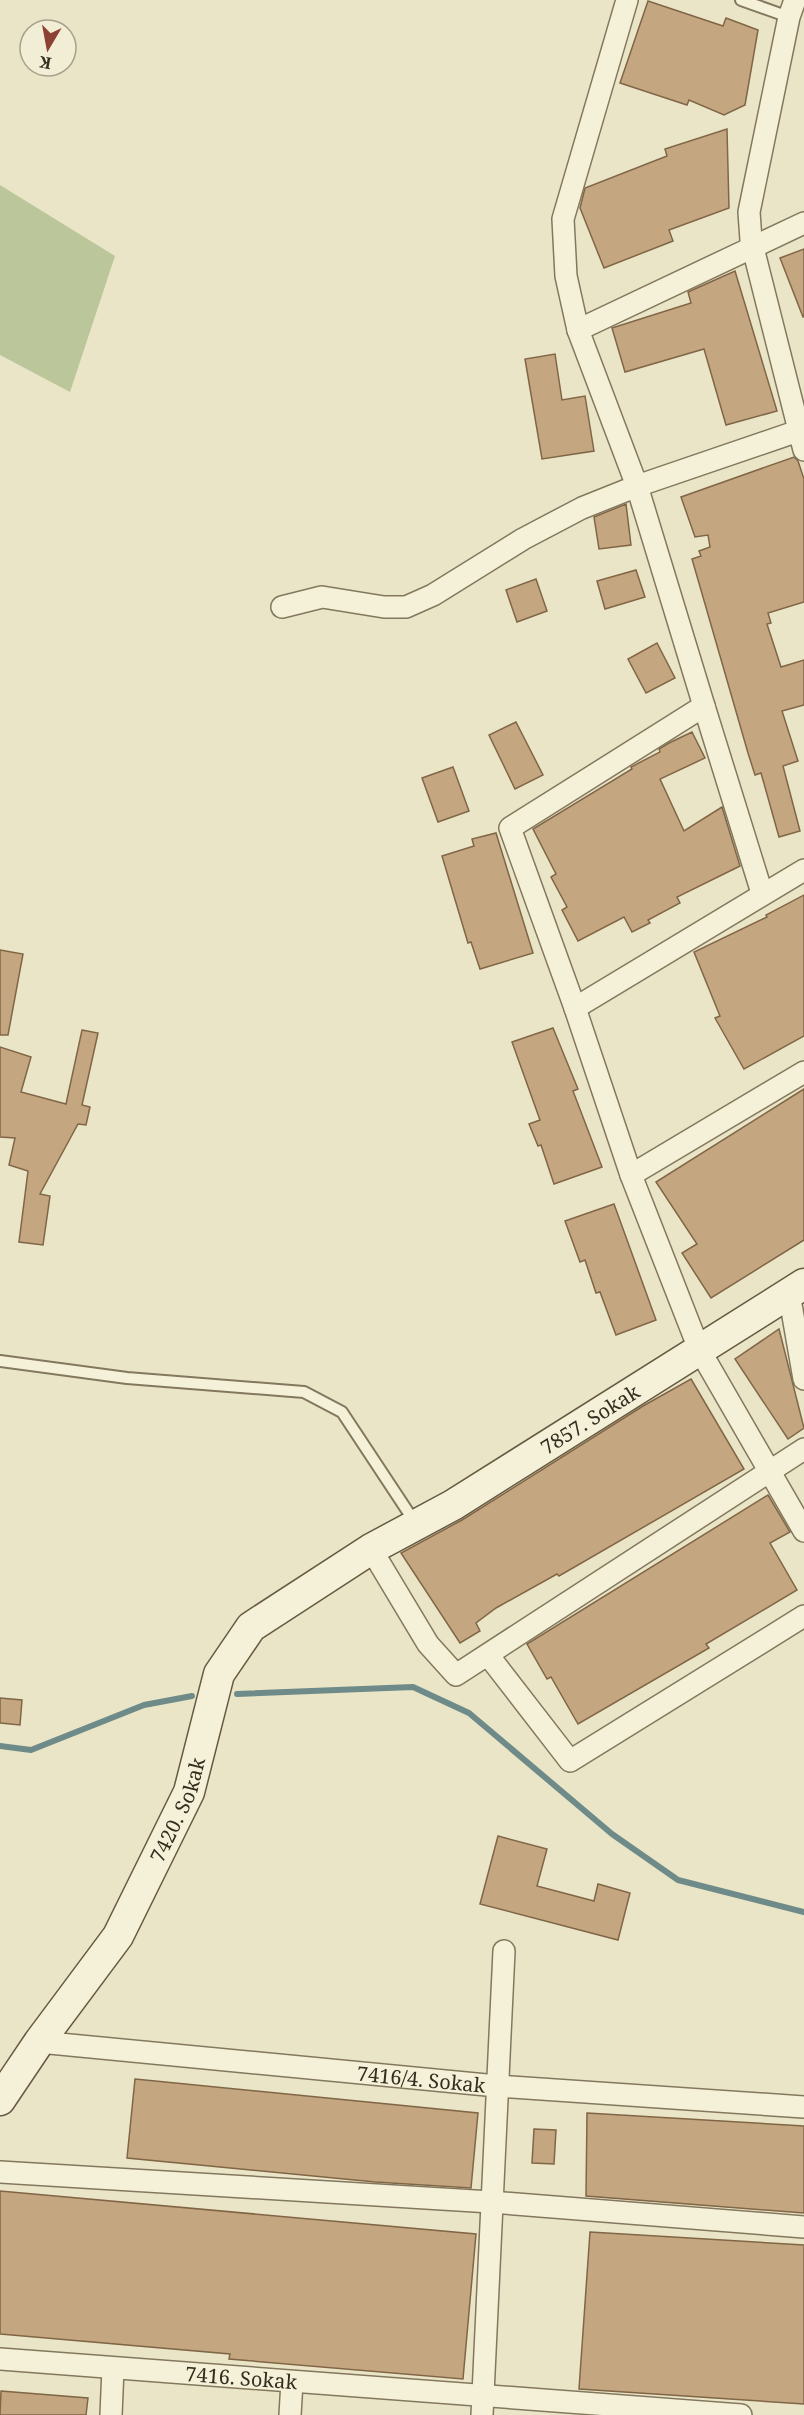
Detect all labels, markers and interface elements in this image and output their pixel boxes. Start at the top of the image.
north arrow [18,18,78,78]
text: K [37,51,53,75]
street label: 7857. Sokak [535,1377,645,1460]
street label: 7420. Sokak [143,1754,211,1867]
street label: 7416/4. Sokak [356,2059,487,2098]
street label: 7416. Sokak [184,2360,298,2395]

